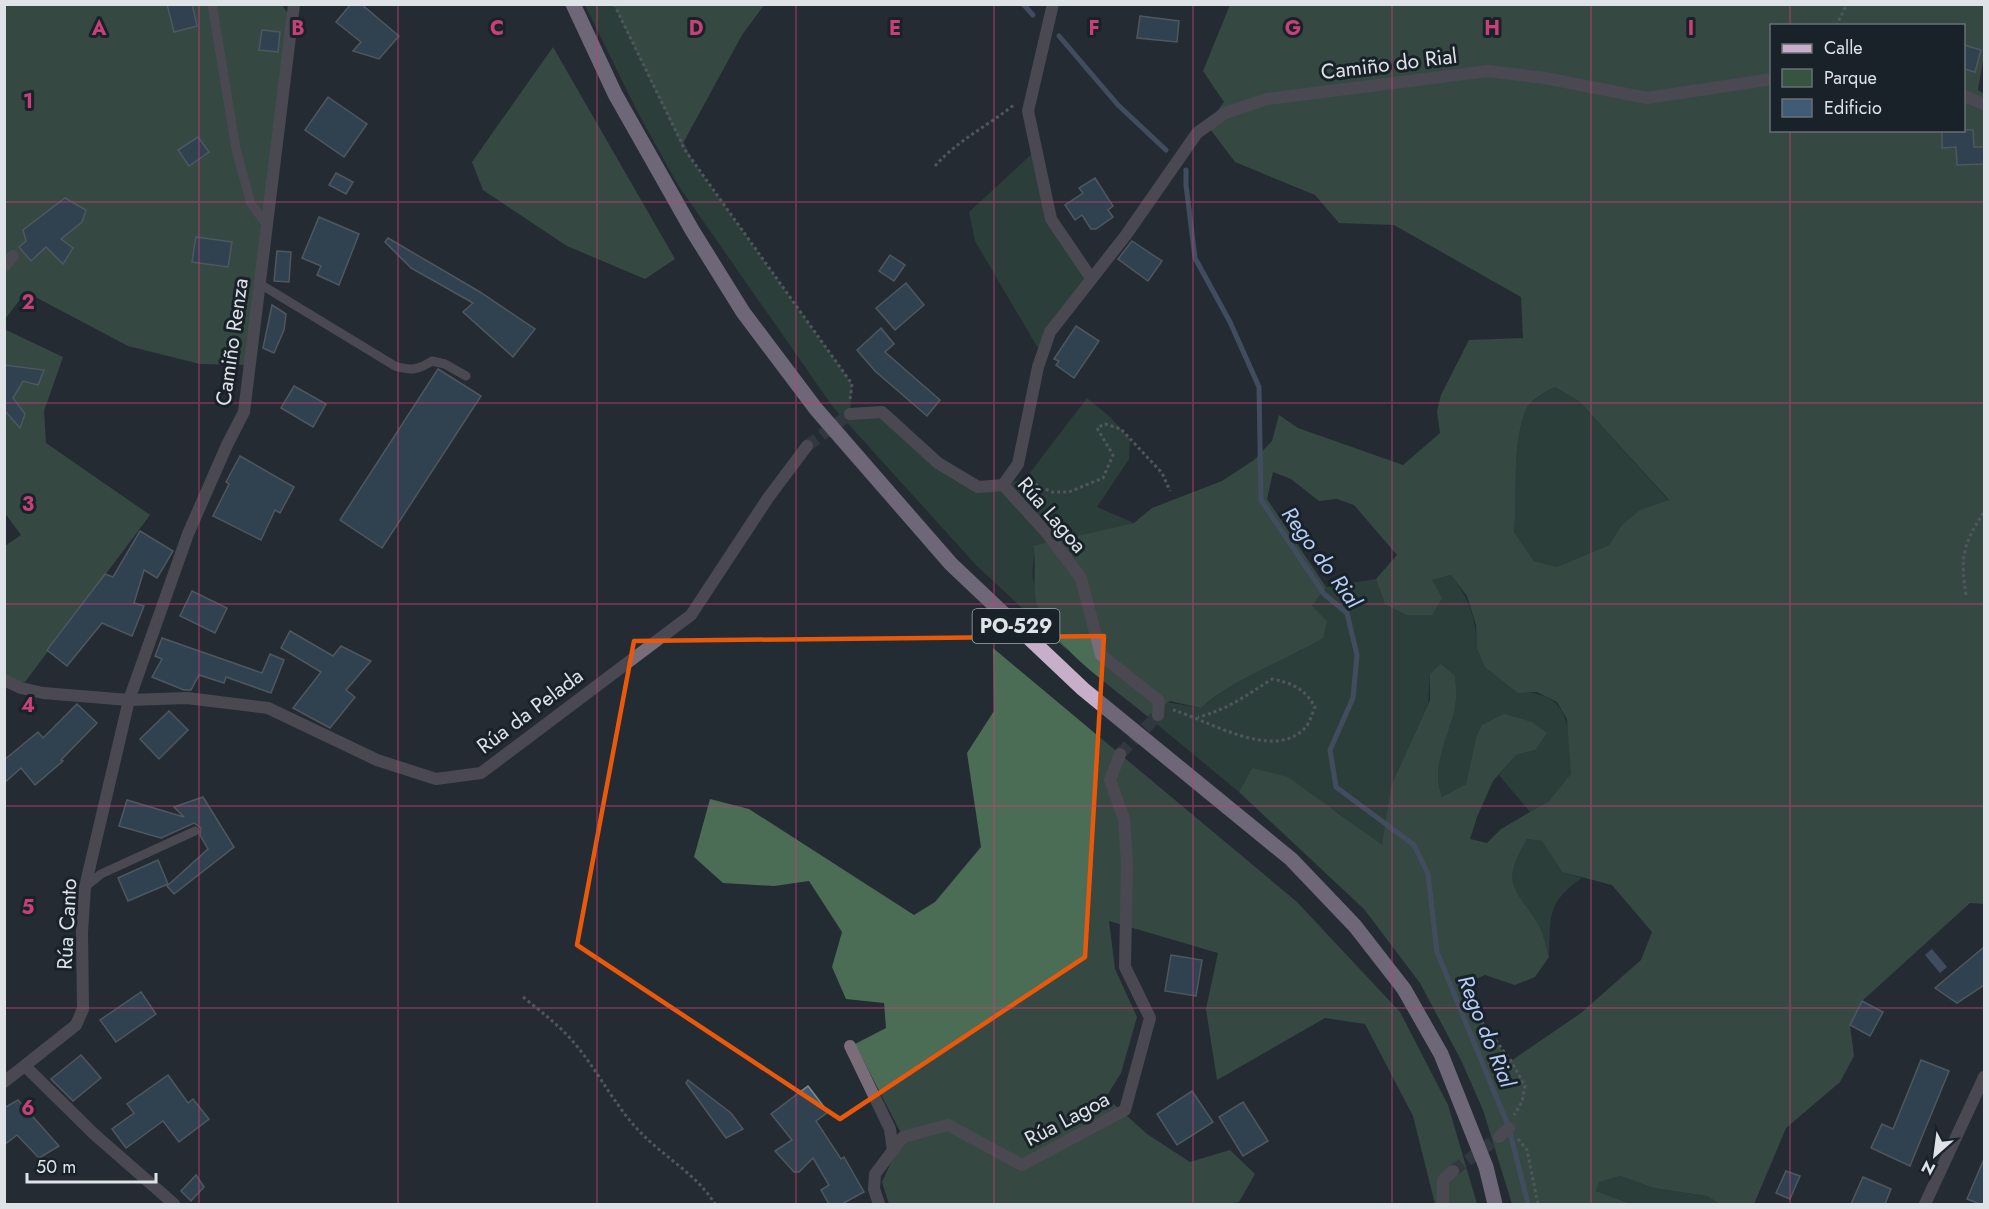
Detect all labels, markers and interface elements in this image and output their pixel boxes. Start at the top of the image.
text: A [91,14,107,43]
text: B [291,14,305,43]
text: C [490,14,504,43]
text: D [689,14,703,43]
text: E [889,14,901,43]
text: F [1088,14,1100,43]
text: G [1285,14,1301,43]
text: H [1484,14,1500,43]
text: I [1688,14,1694,43]
legend [1770,24,1965,132]
text: Calle [1824,35,1863,61]
street label: Camiño do Rial [1319,41,1459,87]
text: Parque [1824,65,1877,91]
text: 1 [23,87,33,116]
text: Edificio [1824,95,1882,121]
street label: Camiño Renza [208,276,256,408]
text: 2 [21,288,35,317]
street label: Rúa Lagoa [1010,470,1094,560]
text: 3 [22,490,34,519]
water label: Rego do Rial [1274,500,1370,615]
road number: PO-529 [972,609,1060,643]
street label: Rúa da Pelada [471,661,589,761]
text: 4 [21,691,35,720]
street label: Rúa Canto [50,878,84,970]
text: 5 [22,893,35,922]
water label: Rego do Rial [1450,970,1524,1093]
street label: Rúa Lagoa [1019,1084,1115,1154]
text: 6 [21,1094,35,1123]
north arrow [1905,1125,1965,1185]
scale bar [27,1146,156,1184]
text: 50 m [36,1154,76,1180]
text: N [1917,1155,1939,1181]

